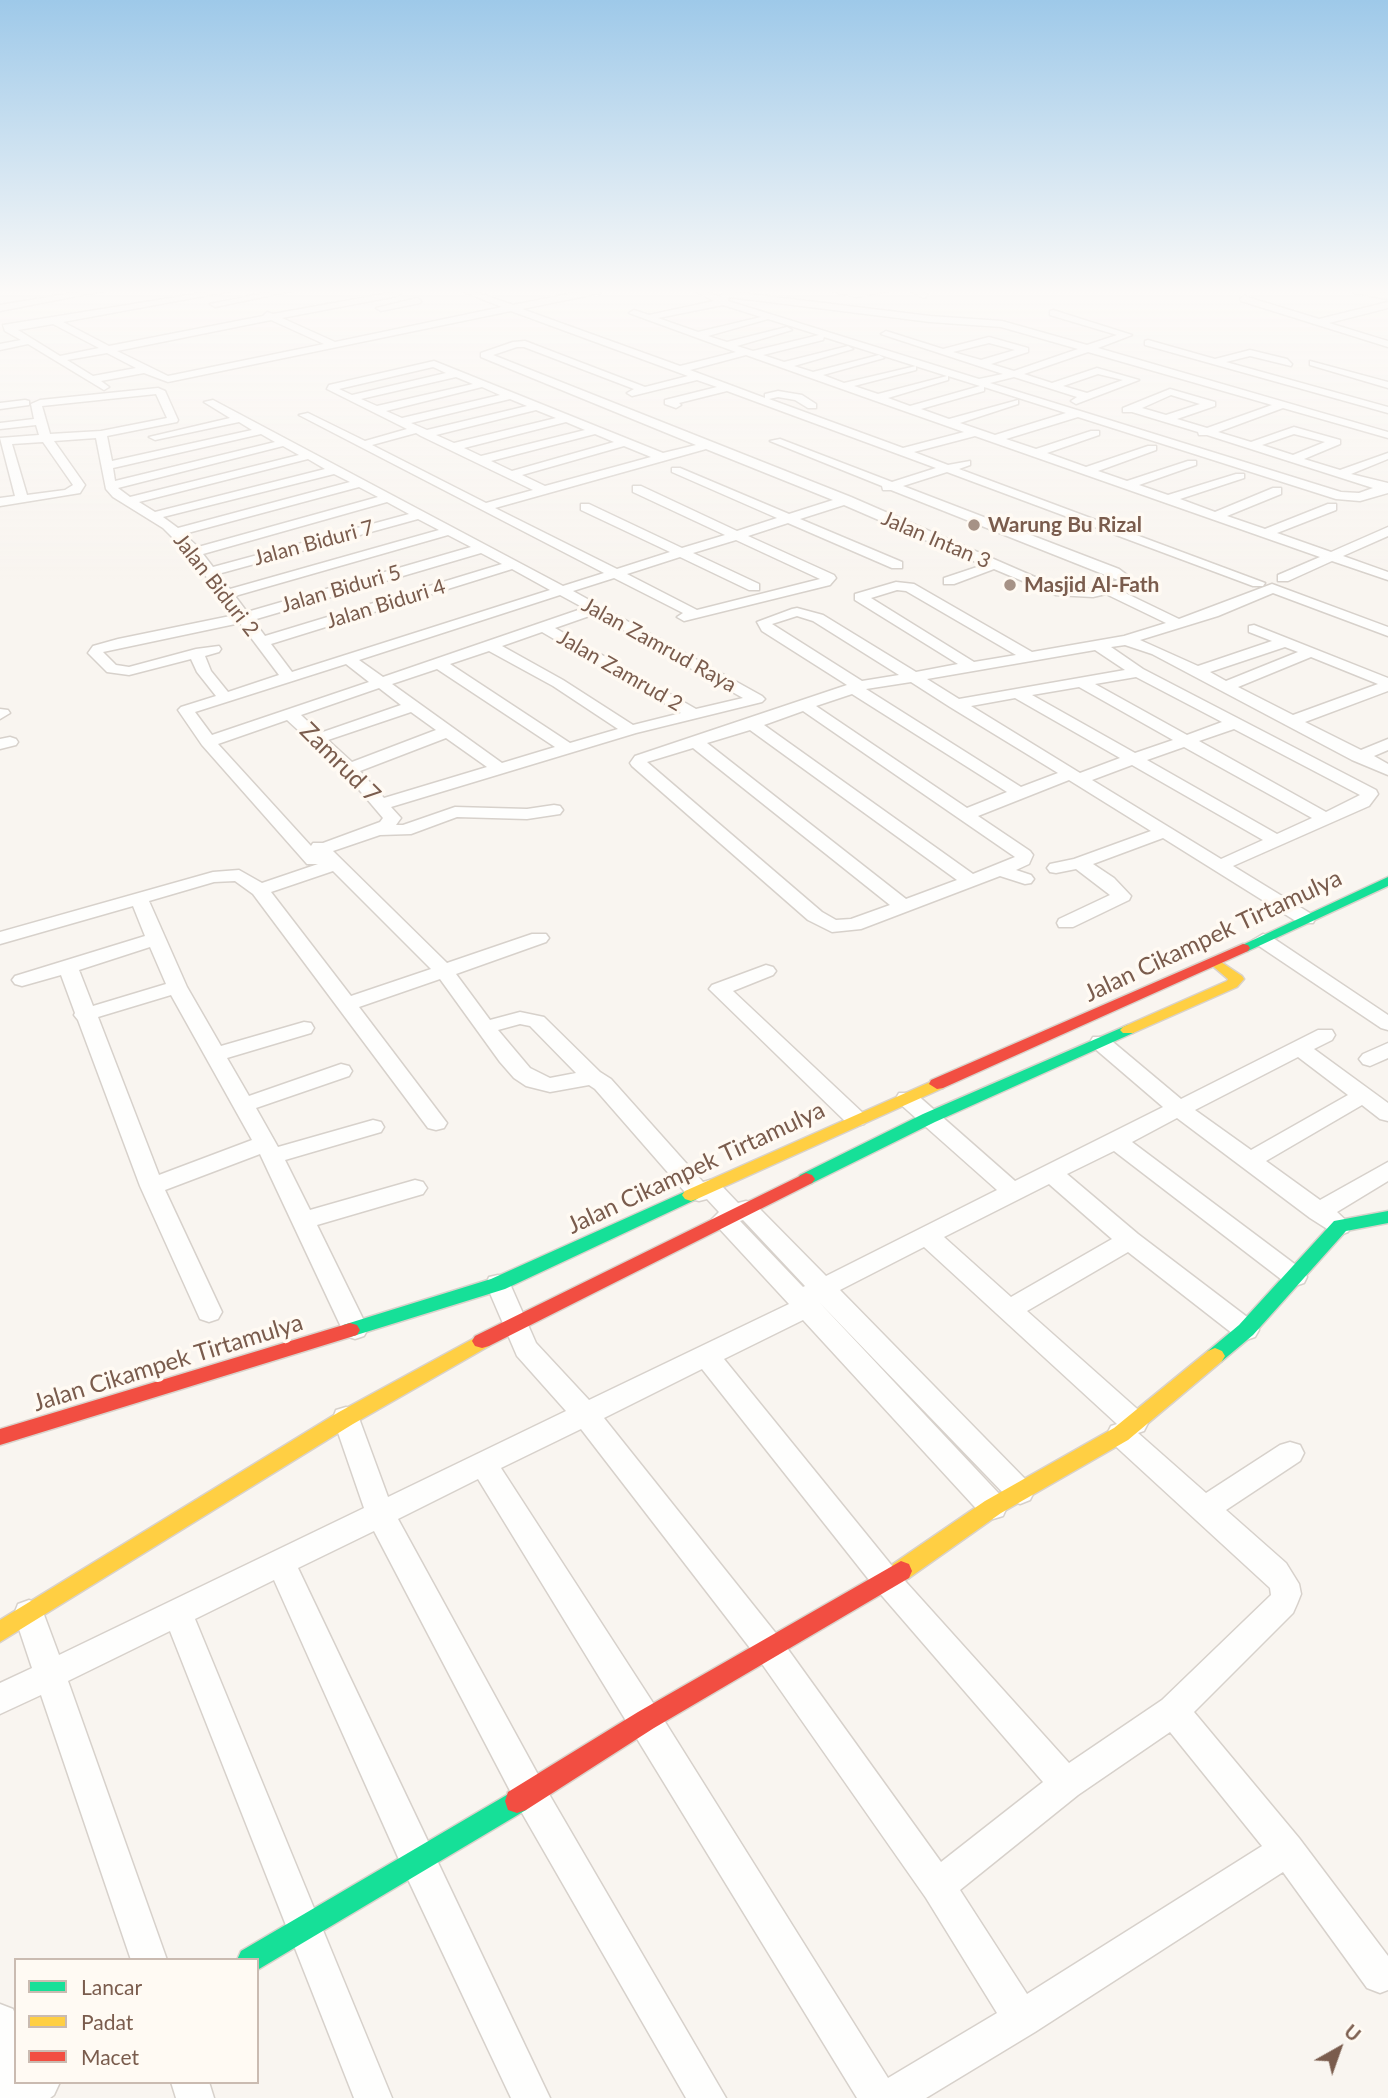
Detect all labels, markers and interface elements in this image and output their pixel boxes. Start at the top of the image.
street label: Jalan Intan 3 [878,506,994,574]
place label: Warung Bu Rizal [988,512,1142,538]
street label: Jalan Biduri 7 [251,515,377,571]
marker: Warung Bu Rizal [966,517,982,533]
street label: Jalan Biduri 2 [168,529,264,641]
street label: Jalan Biduri 5 [278,560,404,618]
place label: Masjid Al-Fath [1024,572,1159,598]
street label: Jalan Biduri 4 [323,574,449,634]
marker: Masjid Al-Fath [1002,577,1018,593]
street label: Jalan Zamrud Raya [578,592,740,698]
street label: Jalan Zamrud 2 [553,625,687,717]
street label: Zamrud 7 [294,717,386,809]
street label: Jalan Cikampek Tirtamulya [1080,864,1346,1008]
street label: Jalan Cikampek Tirtamulya [563,1096,829,1240]
street label: Jalan Cikampek Tirtamulya [30,1308,306,1418]
legend [14,1958,259,2084]
text: Lancar [81,1974,142,1999]
text: Padat [81,2009,133,2034]
north arrow [1304,2014,1374,2084]
text: U [1340,2019,1366,2046]
text: Macet [81,2044,139,2069]

